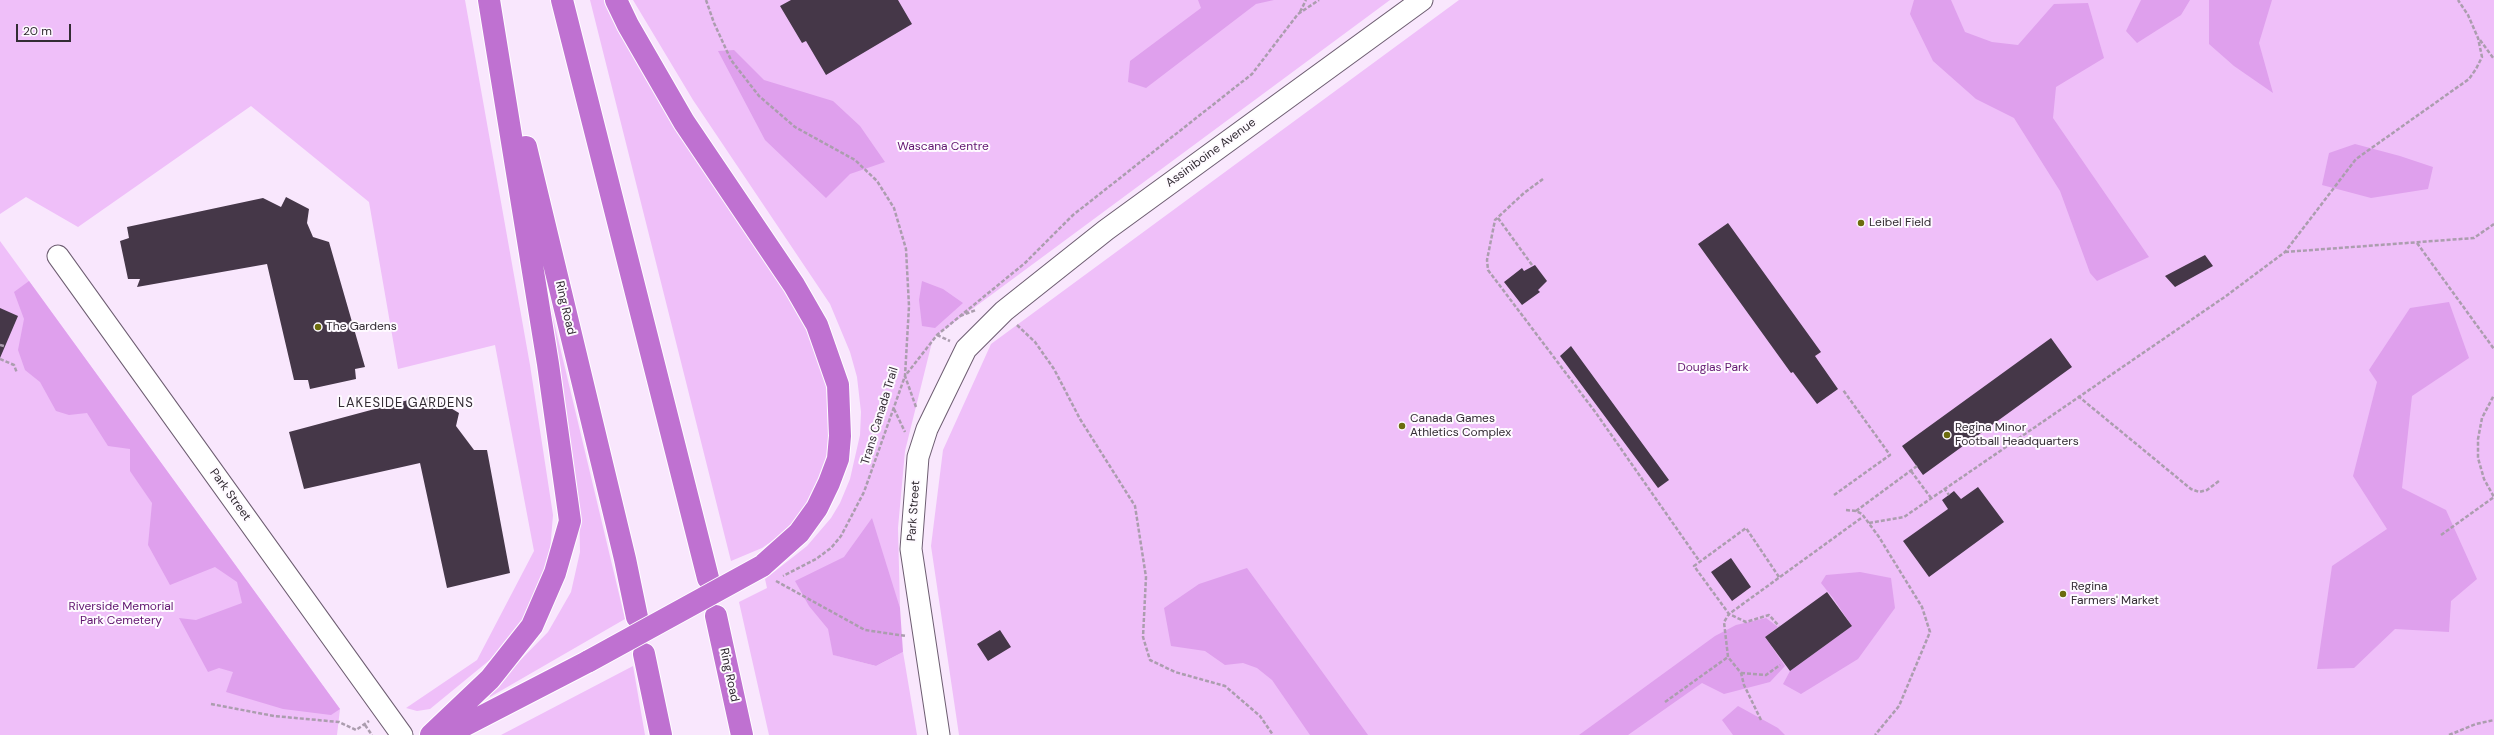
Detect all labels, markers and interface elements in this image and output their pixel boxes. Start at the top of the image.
scale bar [18,16,73,42]
text: 20 m [23,23,52,39]
street label: Assiniboine Avenue [1163,115,1259,191]
park label: Wascana Centre [897,140,989,154]
place label: Leibel Field [1869,216,1931,230]
marker: Leibel Field [1856,218,1866,228]
street label: Ring Road [552,280,578,336]
place label: The Gardens [326,320,397,334]
marker: The Gardens [313,322,323,332]
park label: Douglas Park [1677,361,1749,375]
street label: Trans Canada Trail [858,365,902,467]
district label: LAKESIDE GARDENS [338,396,474,412]
place label: Canada Games Athletics Complex [1410,412,1511,440]
marker: Canada Games Athletics Complex [1397,421,1407,431]
place label: Regina Minor Football Headquarters [1955,421,2079,449]
marker: Regina Minor Football Headquarters [1942,430,1952,440]
street label: Park Street [206,466,254,524]
street label: Park Street [905,480,923,542]
place label: Regina Farmers' Market [2071,580,2159,608]
marker: Regina Farmers' Market [2058,589,2068,599]
park label: Riverside Memorial Park Cemetery [69,600,173,628]
street label: Ring Road [716,647,742,703]

